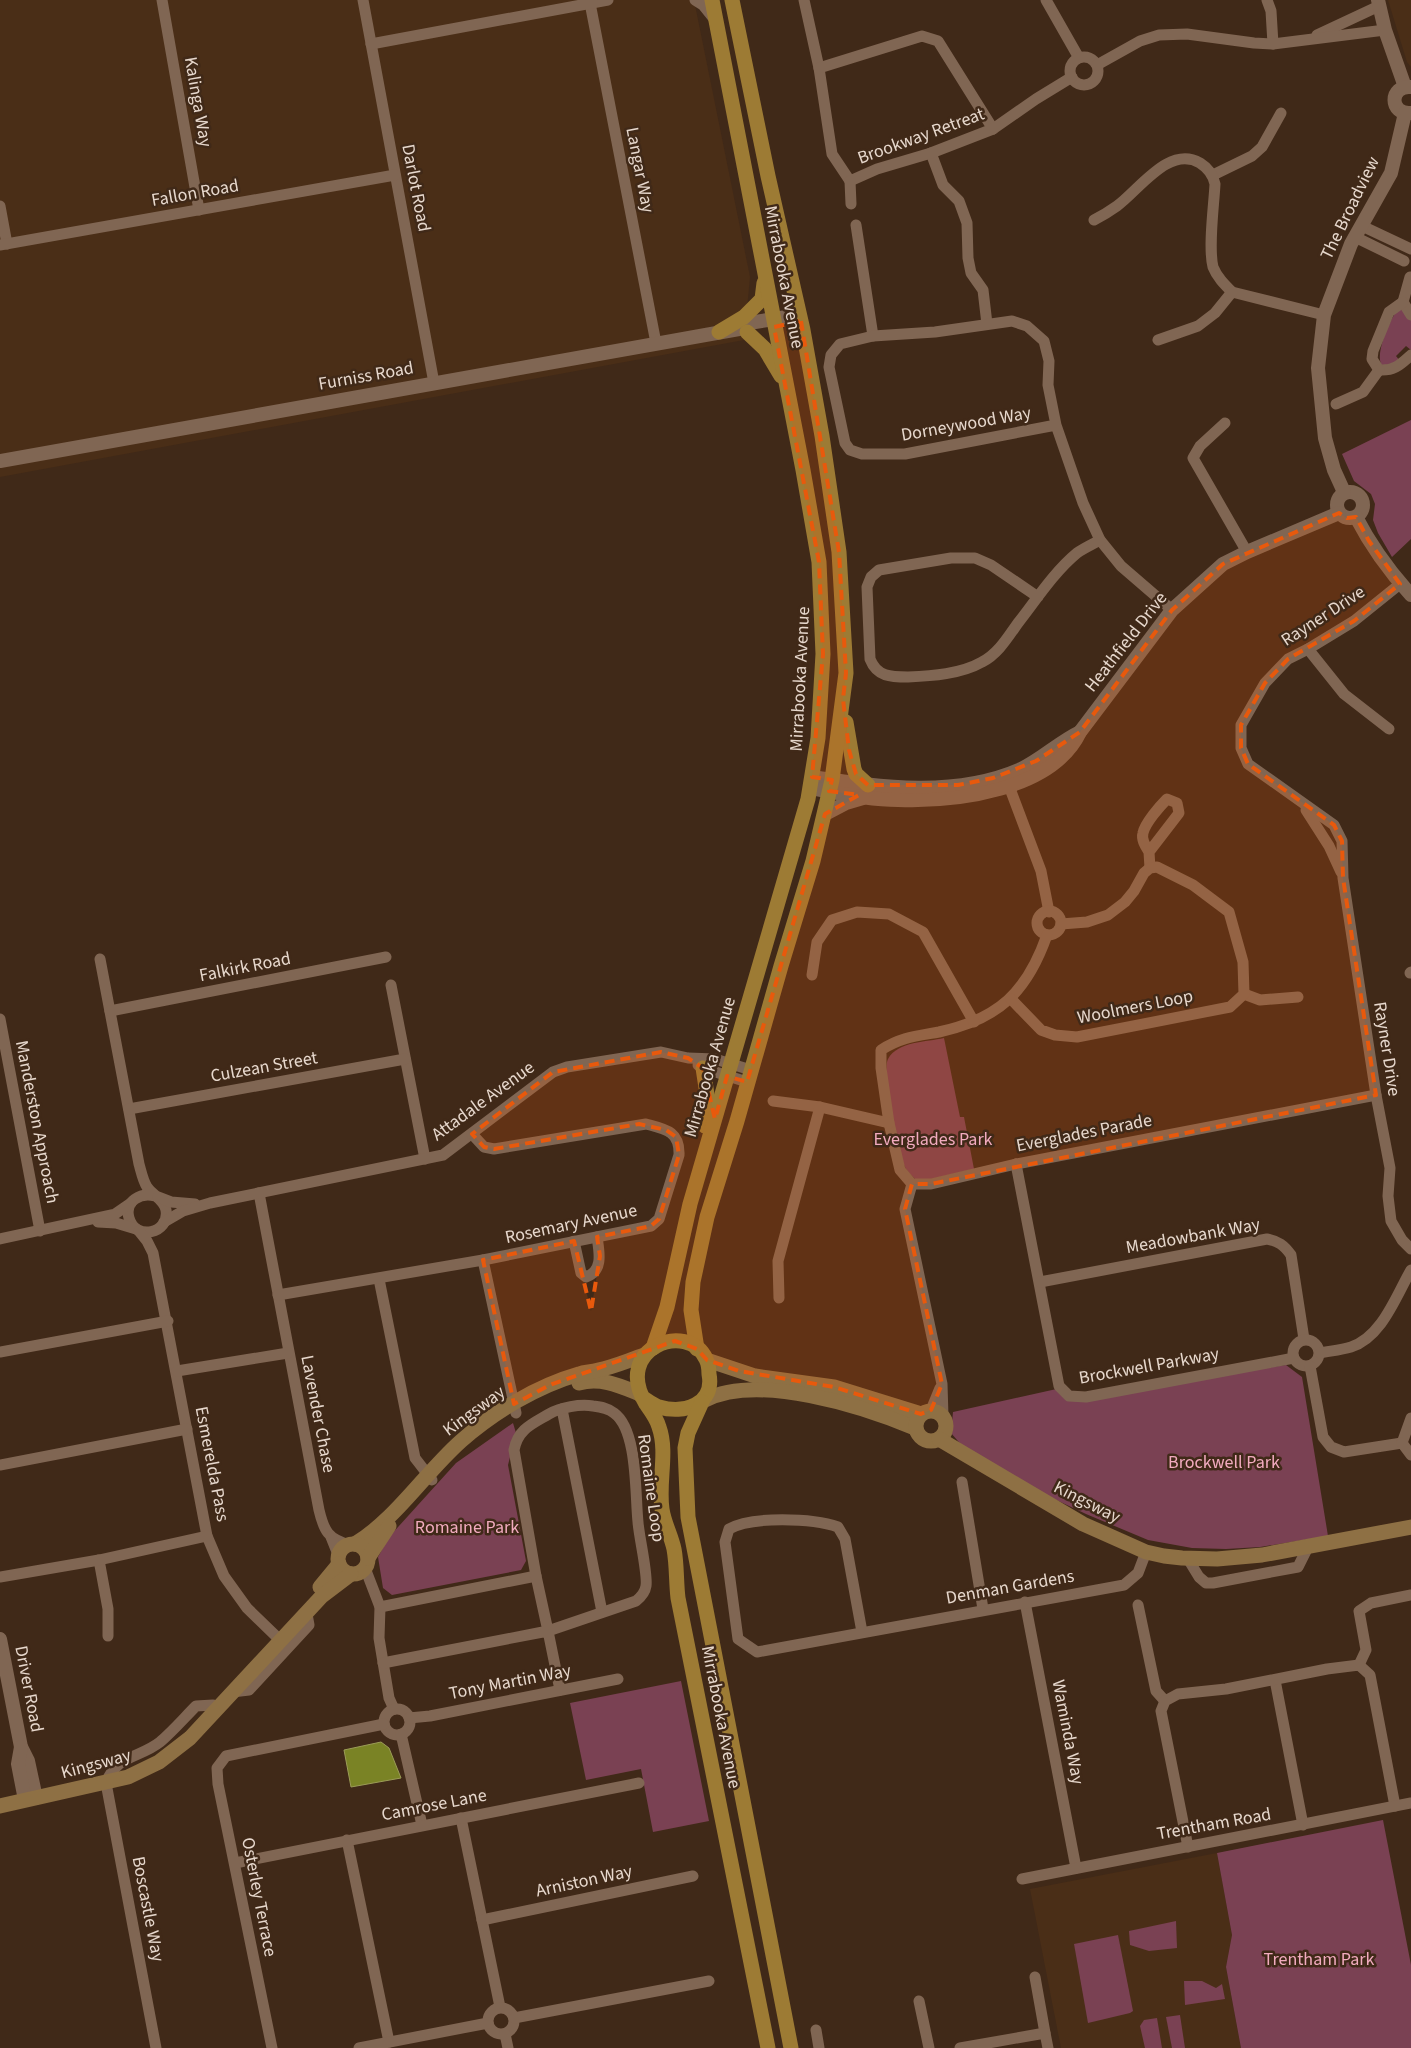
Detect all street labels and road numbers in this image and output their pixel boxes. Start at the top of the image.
street label: Kalinga Way [178,55,218,150]
street label: Brookway Retreat [854,101,988,171]
street label: Langar Way [619,125,661,216]
street label: Darlot Road [395,142,437,234]
street label: The Broadview [1314,152,1386,264]
street label: Fallon Road [149,173,241,213]
street label: Mirrabooka Avenue [758,203,810,351]
street label: Furniss Road [316,355,416,397]
street label: Dorneywood Way [899,400,1034,448]
street label: Rayner Drive [1276,580,1370,652]
street label: Heathfield Drive [1079,587,1173,697]
street label: Mirrabooka Avenue [784,606,816,752]
street label: Falkirk Road [197,946,293,988]
street label: Woolmers Loop [1075,984,1195,1030]
street label: Mirrabooka Avenue [678,994,742,1140]
street label: Rayner Drive [1367,1000,1407,1098]
street label: Manderston Approach [9,1038,65,1206]
street label: Culzean Street [209,1045,319,1089]
street label: Attadale Avenue [426,1055,540,1147]
street label: Everglades Parade [1014,1108,1154,1158]
street label: Rosemary Avenue [503,1198,639,1250]
street label: Meadowbank Way [1124,1212,1263,1260]
street label: Brockwell Parkway [1077,1341,1222,1391]
street label: Lavender Chase [294,1353,342,1475]
street label: Kingsway [438,1380,511,1442]
street label: Esmerelda Pass [189,1404,235,1524]
street label: Romaine Loop [631,1432,671,1544]
street label: Kingsway [1049,1475,1125,1530]
street label: Denman Gardens [944,1563,1076,1611]
street label: Mirrabooka Avenue [695,1643,747,1791]
street label: Driver Road [8,1644,50,1734]
street label: Tony Martin Way [447,1658,574,1706]
street label: Waminda Way [1046,1678,1091,1787]
street label: Kingsway [58,1743,134,1785]
street label: Camrose Lane [379,1783,489,1827]
street label: Trentham Road [1155,1802,1273,1846]
street label: Osterley Terrace [235,1835,283,1959]
street label: Boscastle Way [126,1854,171,1964]
street label: Arniston Way [534,1858,635,1903]

